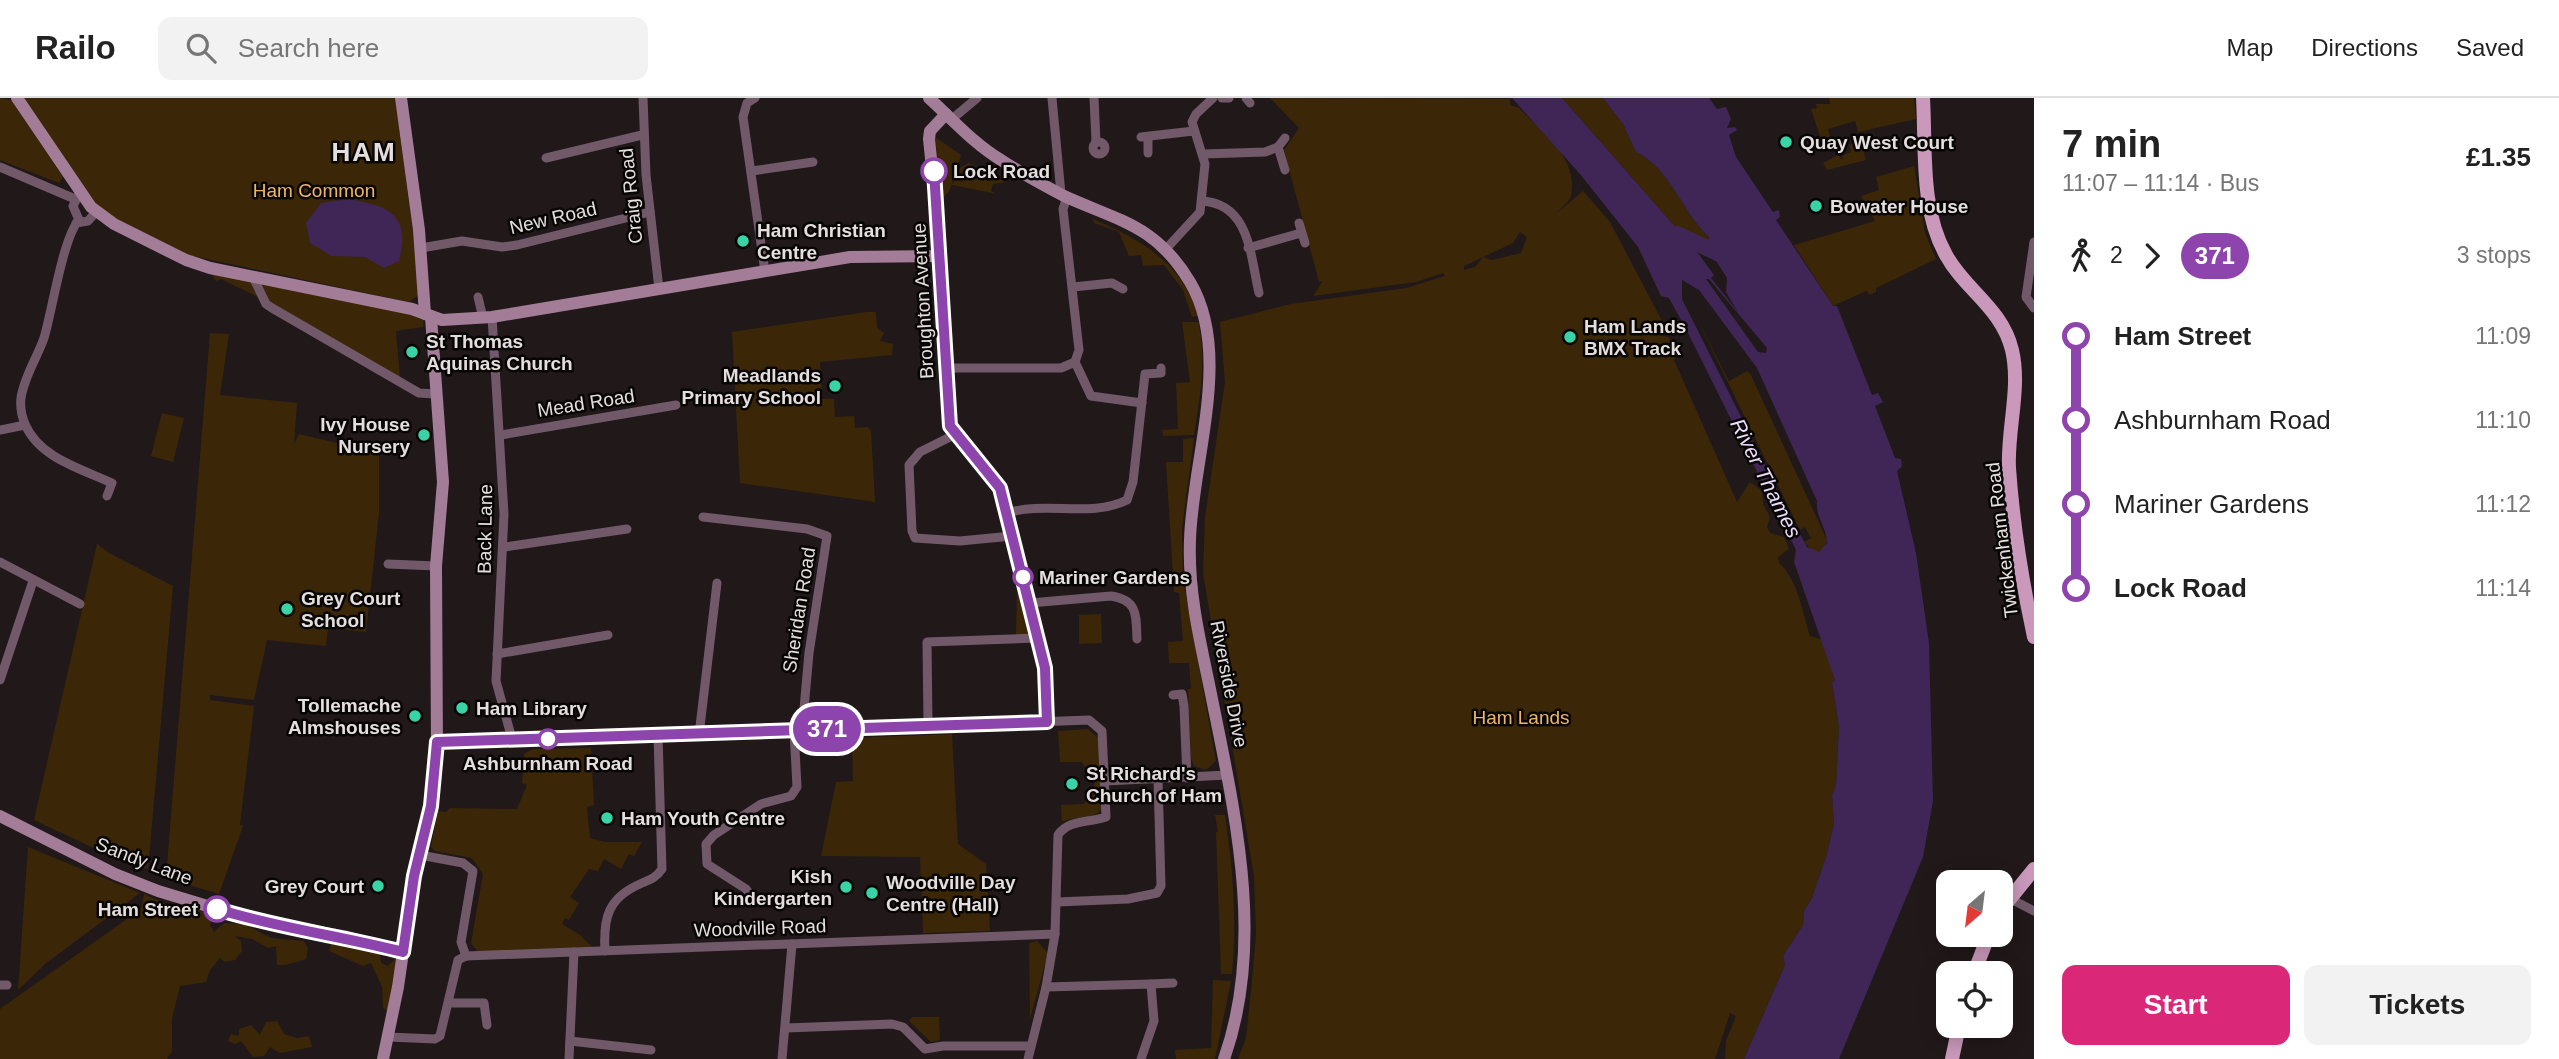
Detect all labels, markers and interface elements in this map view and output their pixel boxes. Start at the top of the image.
search box [158,17,648,80]
text: Railo [35,29,116,66]
icon: search [182,29,220,67]
text: Search here [238,33,379,63]
text: Map [2227,34,2273,61]
text: Directions [2311,34,2418,61]
text: Saved [2456,34,2524,61]
text: 7 min [2062,123,2161,165]
place label: Quay West Court [1800,132,1954,153]
marker: Quay West Court [1778,134,1794,150]
district label: HAM [331,137,397,167]
text: £1.35 [2466,142,2531,172]
street label: Craig Road [616,147,646,245]
marker: Lock Road [921,158,947,184]
place label: Lock Road [953,161,1050,182]
text: 11:07 – 11:14 · Bus [2062,170,2259,196]
park label: Ham Common [253,180,375,201]
place label: Bowater House [1830,196,1968,217]
street label: New Road [507,198,599,238]
marker: Bowater House [1808,198,1824,214]
place label: Ham Christian Centre [757,220,886,263]
street label: Broughton Avenue [908,223,938,379]
marker: Ham Christian Centre [735,233,751,249]
icon: walk [2062,237,2100,275]
icon: forward [2133,237,2171,275]
text: 2 [2110,242,2123,268]
text: 371 [2195,242,2235,269]
text: 3 stops [2457,242,2531,268]
place label: Ham Lands BMX Track [1584,316,1686,359]
text: Ham Street [2114,321,2251,351]
text: 11:09 [2475,323,2531,349]
marker: Ham Lands BMX Track [1562,329,1578,345]
place label: St Thomas Aquinas Church [426,331,573,374]
marker: St Thomas Aquinas Church [404,344,420,360]
place label: Meadlands Primary School [682,365,821,408]
marker: Meadlands Primary School [827,378,843,394]
street label: Mead Road [536,385,636,421]
text: Ashburnham Road [2114,405,2331,435]
text: 11:10 [2475,407,2531,433]
place label: Ivy House Nursery [320,414,410,457]
water label: River Thames [1726,415,1806,542]
marker: Ivy House Nursery [416,427,432,443]
street label: Twickenham Road [1982,461,2022,619]
street label: Back Lane [474,484,496,574]
text: Mariner Gardens [2114,489,2309,519]
text: 11:12 [2475,491,2531,517]
street label: Sheridan Road [779,546,819,674]
marker: Mariner Gardens [1013,567,1033,587]
place label: Mariner Gardens [1039,567,1190,588]
text: Lock Road [2114,573,2247,603]
text: 11:14 [2475,575,2531,601]
place label: Grey Court School [301,588,401,631]
marker: Grey Court School [279,601,295,617]
street label: Riverside Drive [1206,619,1252,749]
place label: Tollemache Almshouses [288,695,401,738]
place label: Ham Library [476,698,587,719]
marker: Ham Library [454,700,470,716]
line badge: 371 [787,706,867,752]
park label: Ham Lands [1472,707,1570,728]
marker: Tollemache Almshouses [407,708,423,724]
text: 371 [807,715,847,742]
marker: Ashburnham Road [538,729,558,749]
place label: Ashburnham Road [463,753,633,774]
place label: St Richard's Church of Ham [1086,763,1222,806]
marker: St Richard's Church of Ham [1064,776,1080,792]
place label: Ham Youth Centre [621,808,785,829]
marker: Ham Youth Centre [599,810,615,826]
street label: Sandy Lane [93,833,195,889]
place label: Kish Kindergarten [714,866,832,909]
north arrow [1936,870,2012,947]
map controls [1936,870,2013,1038]
place label: Woodville Day Centre (Hall) [886,872,1016,915]
place label: Grey Court [265,876,365,897]
marker: Grey Court [370,878,386,894]
marker: Kish Kindergarten [838,879,854,895]
marker: Woodville Day Centre (Hall) [864,885,880,901]
marker: Ham Street [204,896,230,922]
place label: Ham Street [98,899,199,920]
street label: Woodville Road [693,915,827,941]
button: locate [1936,961,2013,1038]
button: Start [2062,965,2290,1045]
button: Tickets [2304,965,2531,1045]

